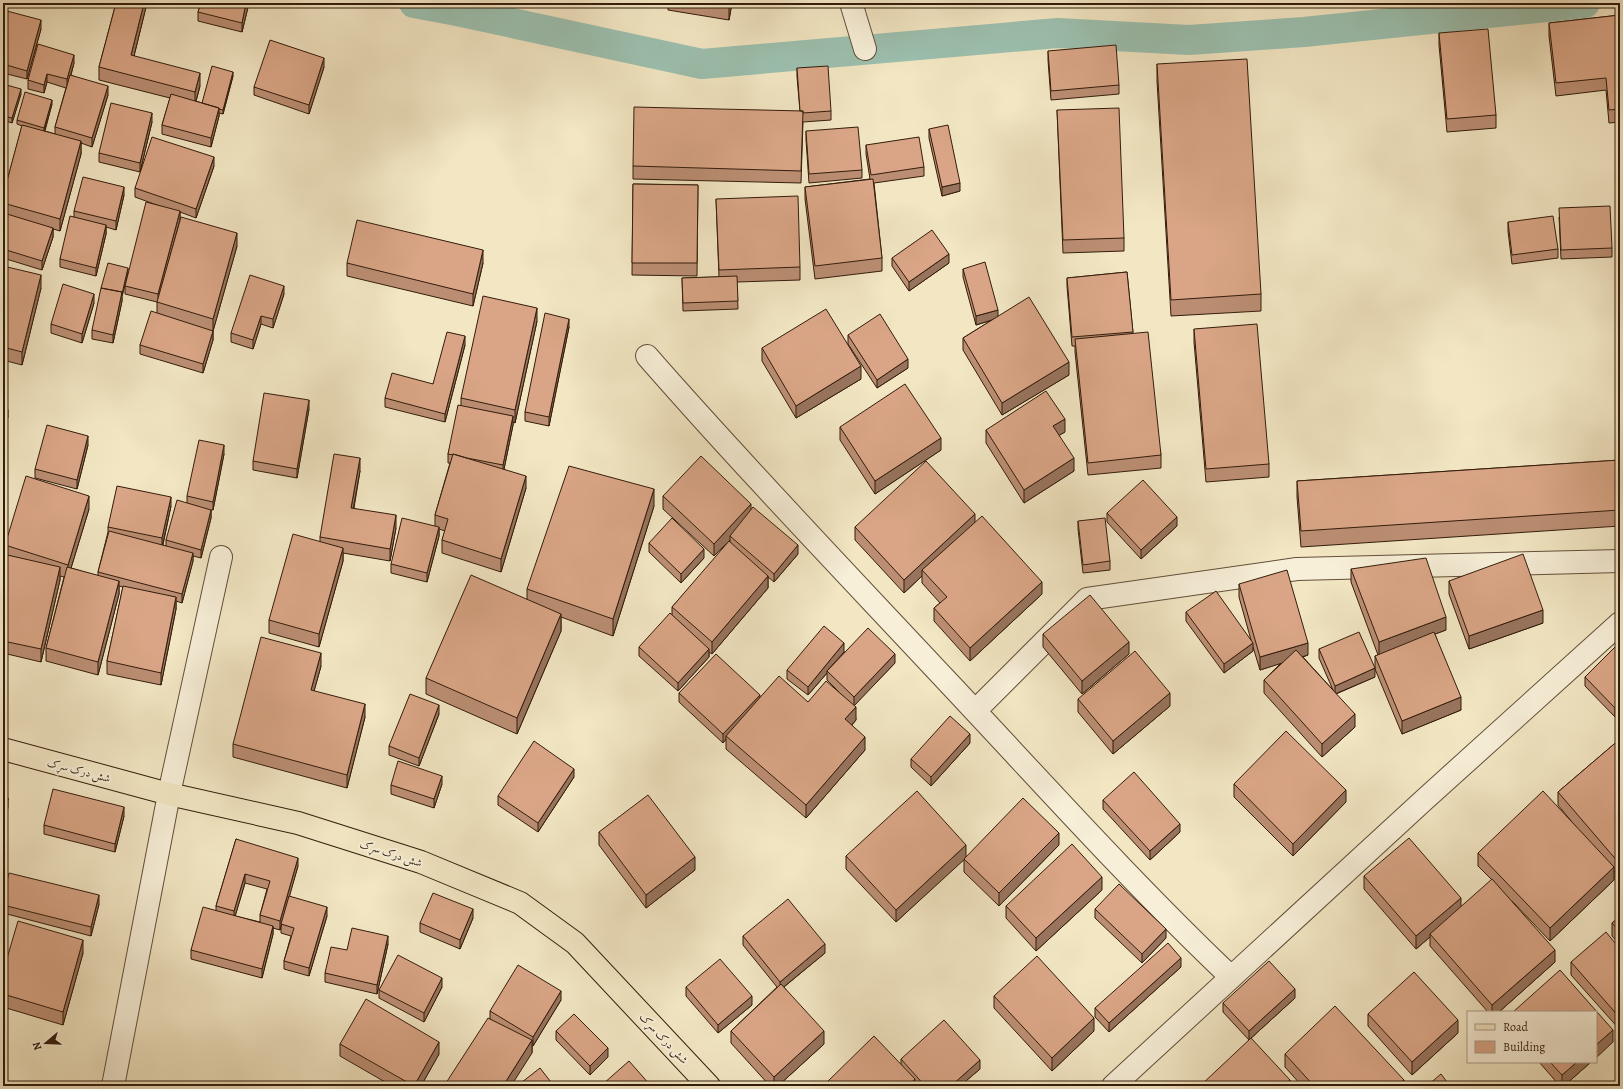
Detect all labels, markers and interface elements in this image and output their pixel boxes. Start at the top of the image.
street label: شش درک سړک [45,755,112,787]
street label: شش درک سړک [357,836,424,872]
street label: شش درک سړک [635,1009,691,1068]
legend [1467,1011,1597,1063]
text: Road [1503,1019,1529,1035]
north arrow [26,1023,66,1063]
text: Building [1503,1039,1545,1055]
text: N [29,1040,45,1052]

